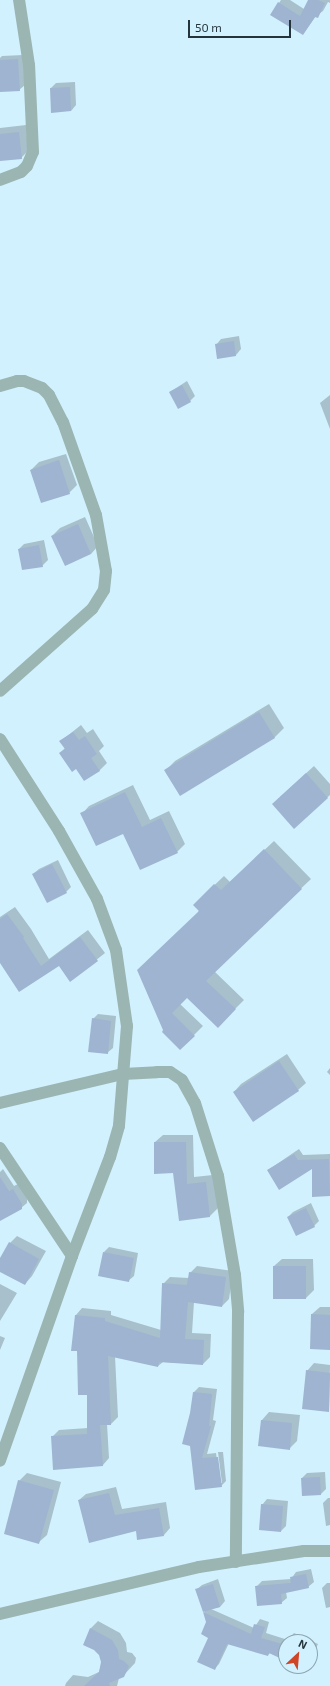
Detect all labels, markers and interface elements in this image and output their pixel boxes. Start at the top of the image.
scale bar [190,12,293,38]
text: 50 m [195,20,222,34]
north arrow [278,1634,318,1674]
text: N [297,1636,309,1651]

